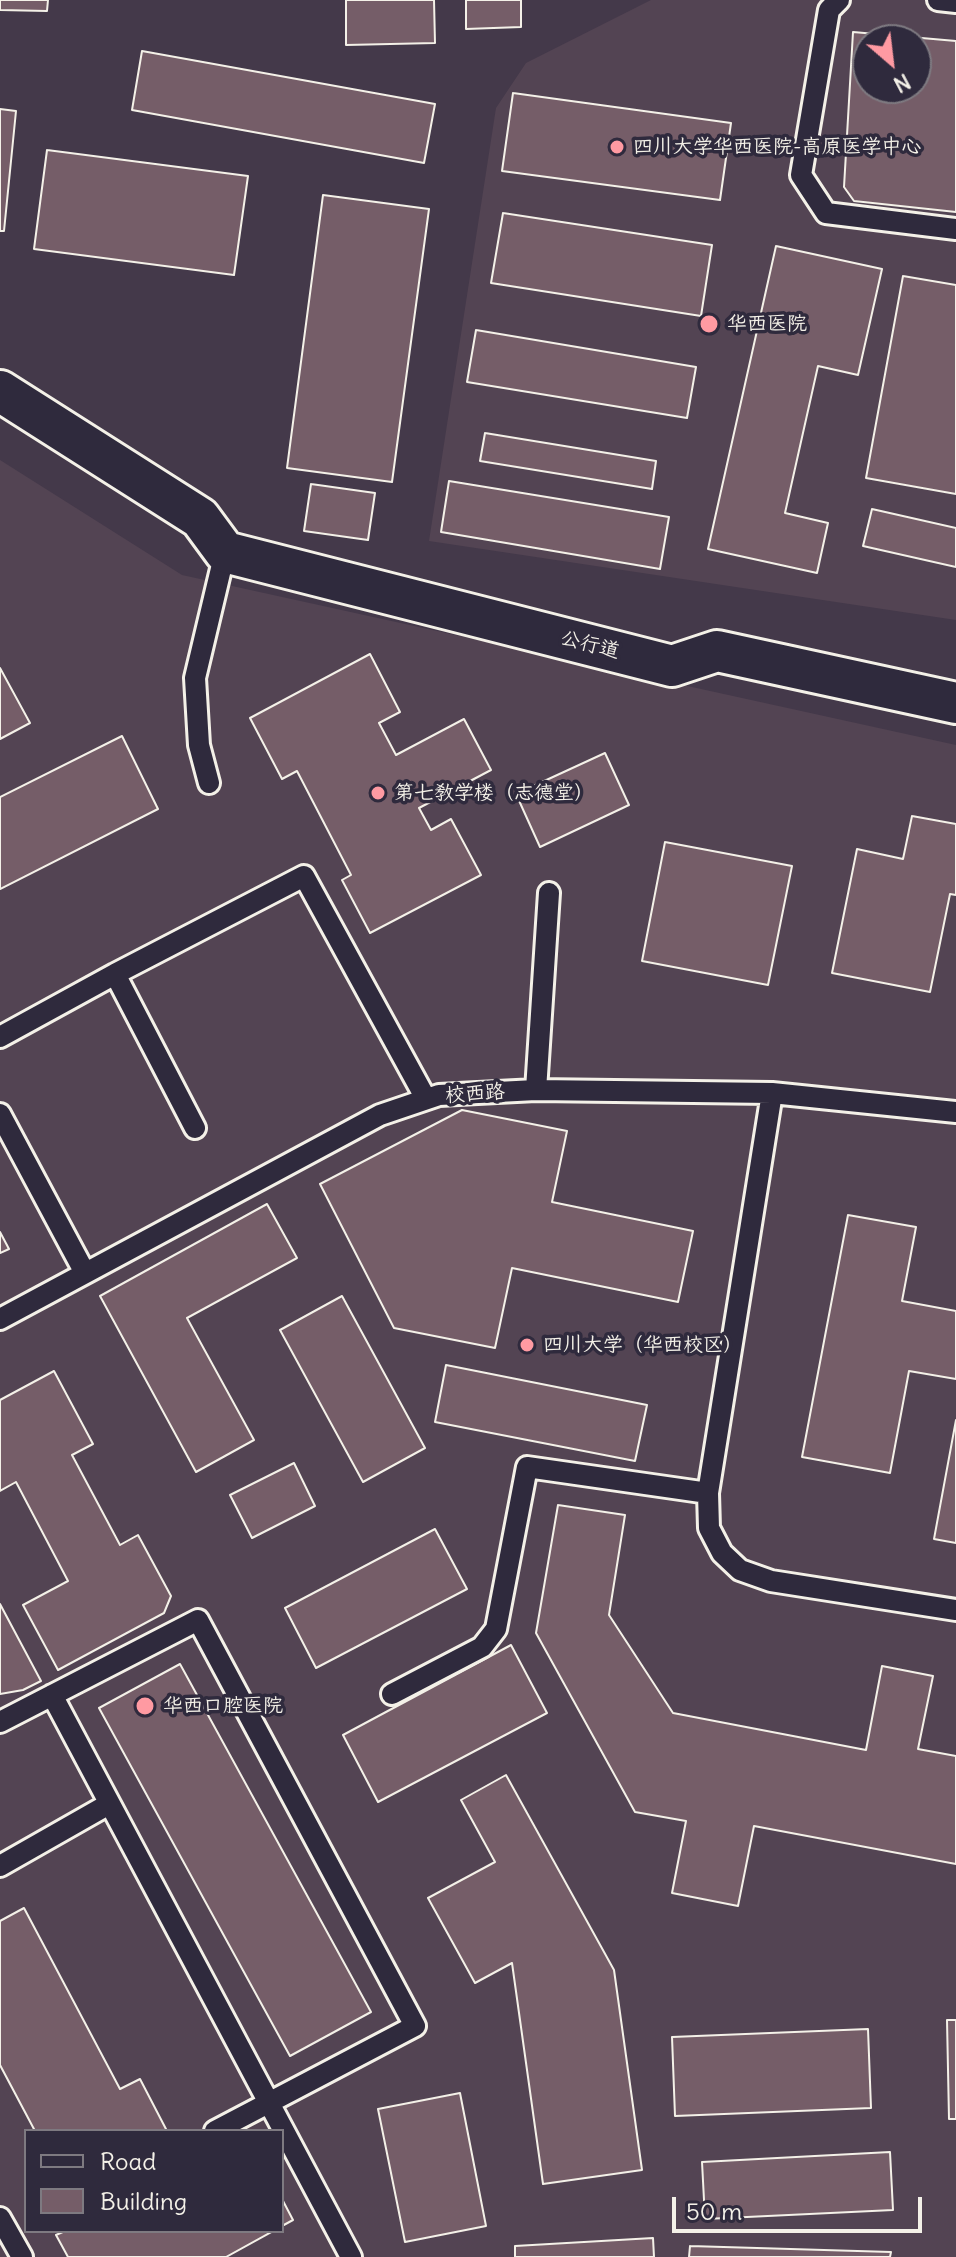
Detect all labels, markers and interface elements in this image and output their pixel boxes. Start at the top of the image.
north arrow [852,24,932,104]
text: N [889,67,916,99]
place label: 四川大学华西医院-高原医学中心 [633,135,922,159]
marker: 四川大学华西医院-高原医学中心 [608,138,626,156]
place label: 华西医院 [727,312,807,336]
marker: 华西医院 [698,313,720,335]
street label: 公行道 [558,626,622,664]
place label: 第七教学楼（志德堂） [394,781,594,805]
marker: 第七教学楼（志德堂） [369,784,387,802]
street label: 校西路 [444,1080,506,1108]
place label: 四川大学（华西校区） [543,1333,743,1357]
marker: 四川大学（华西校区） [518,1336,536,1354]
place label: 华西口腔医院 [163,1694,283,1718]
marker: 华西口腔医院 [134,1695,156,1717]
legend [24,2129,284,2233]
text: Road [100,2146,156,2176]
scale bar [676,2181,926,2231]
text: Building [100,2186,187,2216]
text: 50 m [686,2196,742,2226]

